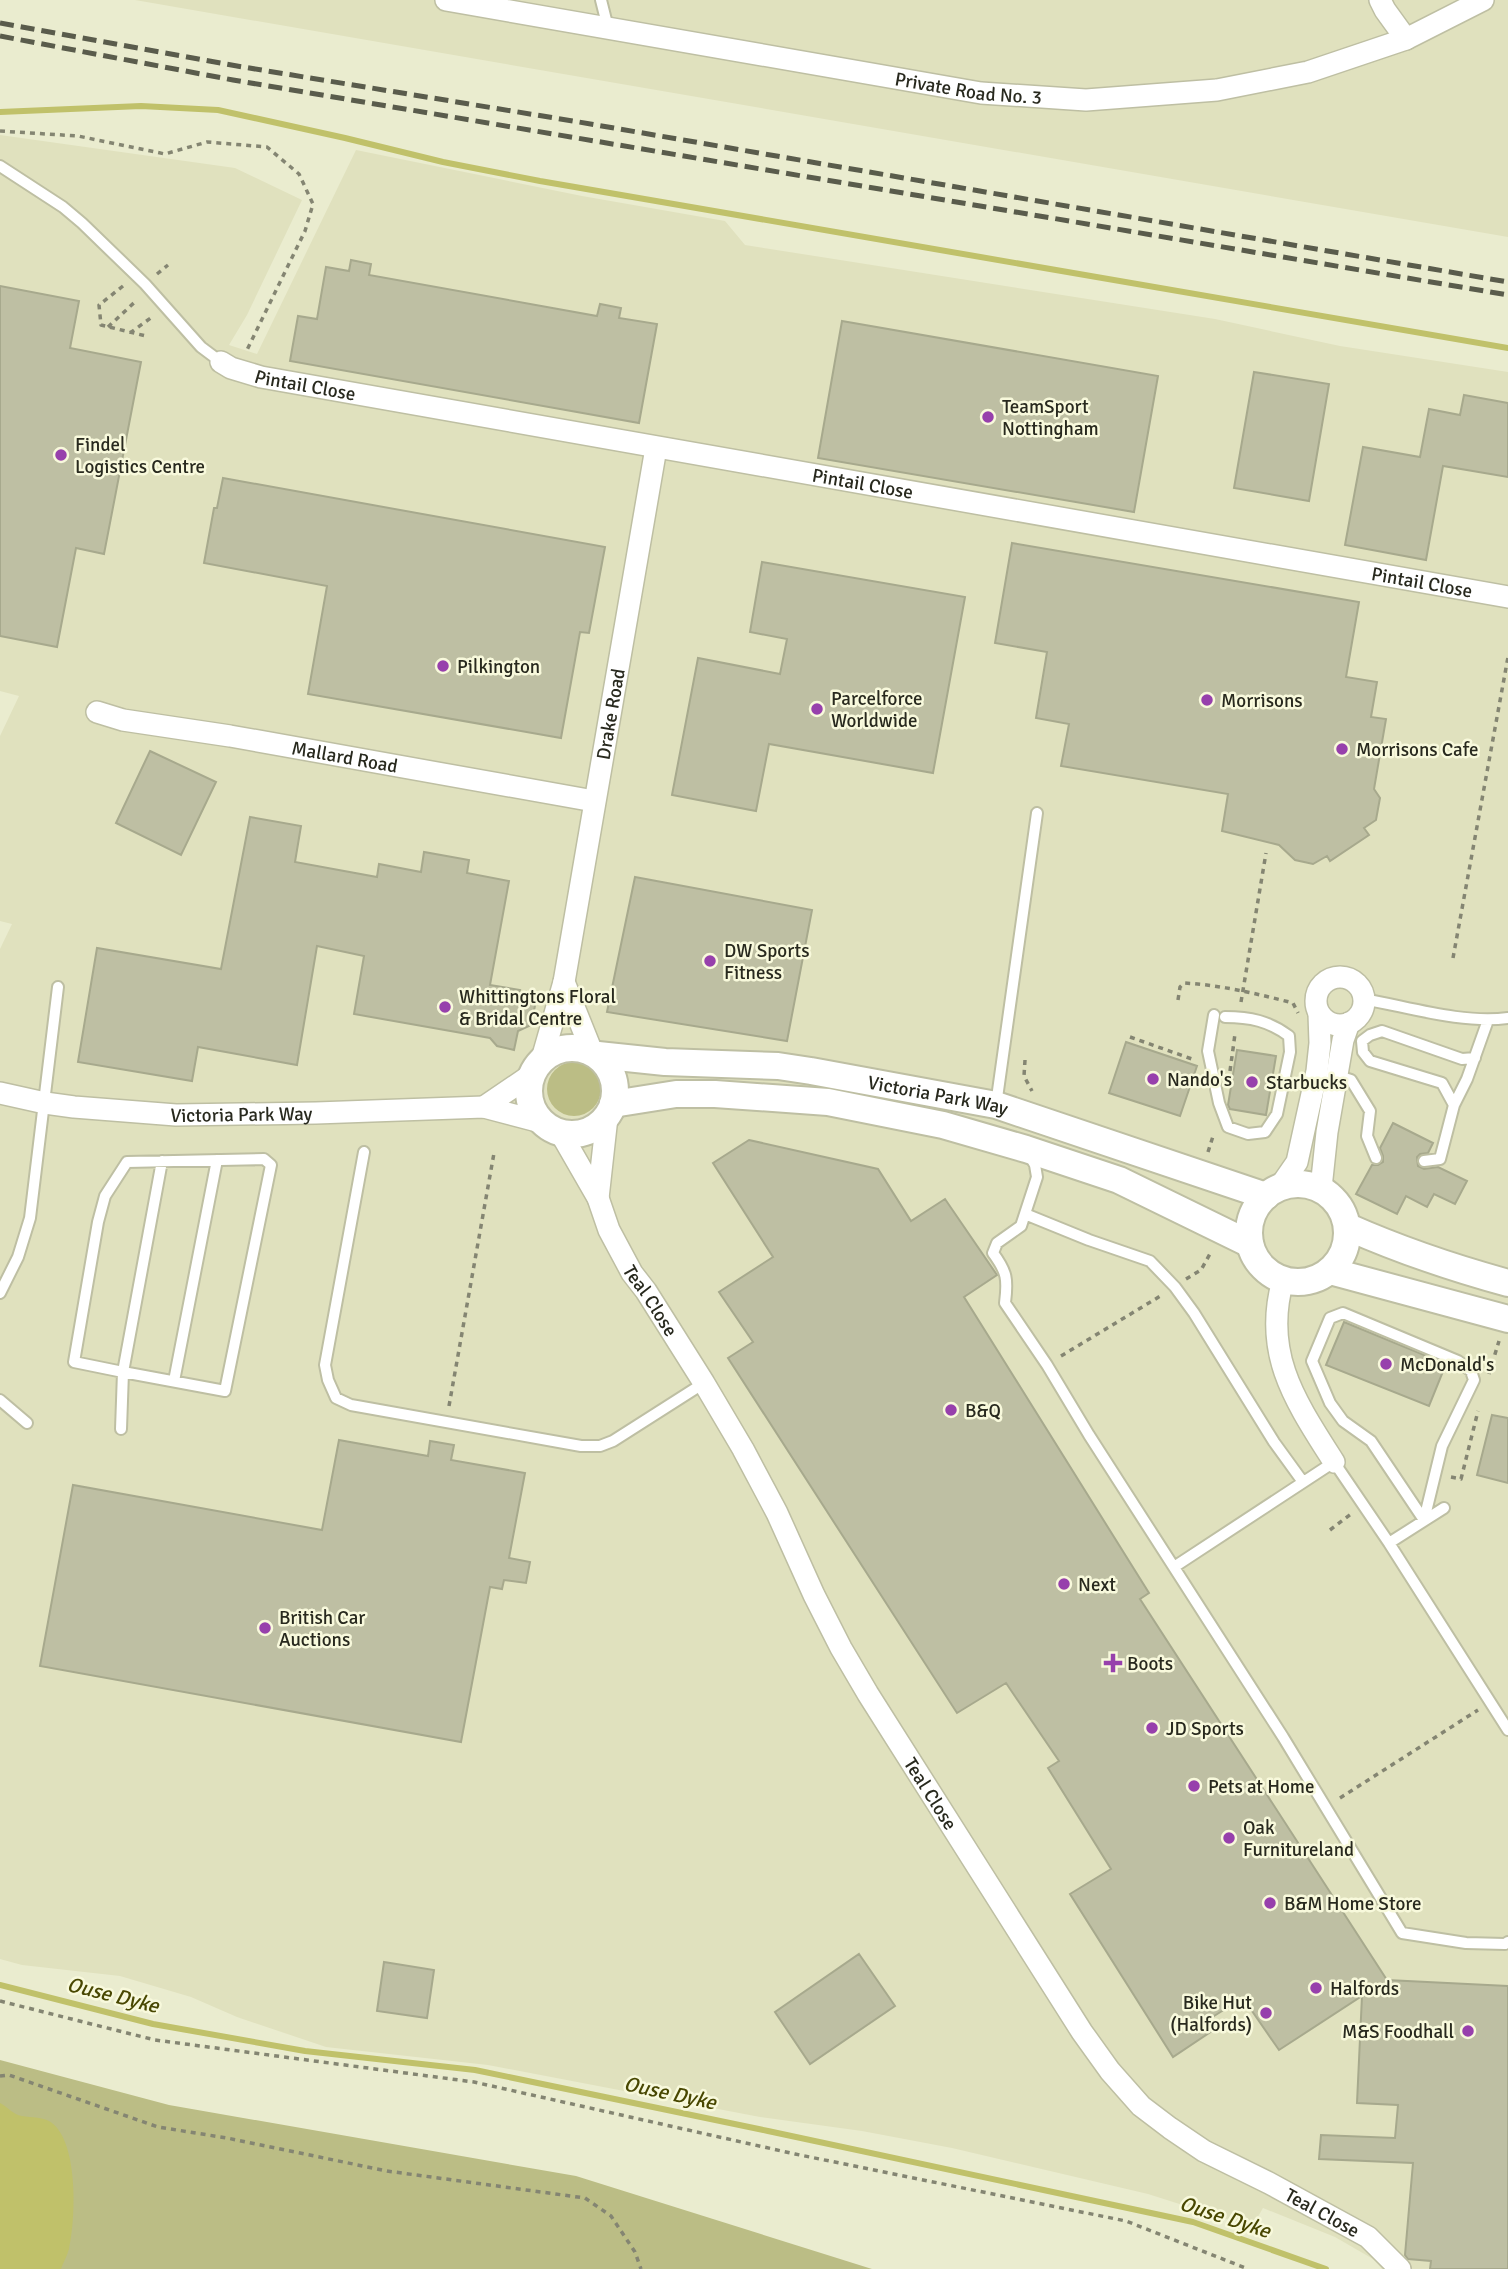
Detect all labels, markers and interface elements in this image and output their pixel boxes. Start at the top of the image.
street label: Private Road No. 3 [893,67,1043,110]
street label: Pintail Close [251,365,358,406]
place label: TeamSport Nottingham [1002,395,1099,441]
marker: TeamSport Nottingham [980,409,996,425]
place label: Findel Logistics Centre [75,433,205,479]
marker: Findel Logistics Centre [53,447,69,463]
street label: Pintail Close [810,463,915,505]
street label: Pintail Close [1370,562,1474,604]
place label: Pilkington [457,655,540,679]
marker: Pilkington [435,658,451,674]
street label: Drake Road [591,667,631,762]
place label: Parcelforce Worldwide [831,687,923,733]
place label: Morrisons [1221,689,1303,713]
marker: Morrisons [1199,692,1215,708]
marker: Parcelforce Worldwide [809,701,825,717]
street label: Mallard Road [290,736,400,779]
place label: Morrisons Cafe [1356,738,1478,762]
marker: Morrisons Cafe [1334,741,1350,757]
place label: DW Sports Fitness [724,939,810,985]
marker: DW Sports Fitness [702,953,718,969]
place label: Whittingtons Floral & Bridal Centre [459,985,616,1031]
marker: Whittingtons Floral & Bridal Centre [437,999,453,1015]
place label: Nando's [1167,1068,1232,1092]
street label: Victoria Park Way [866,1071,1011,1121]
marker: Nando's [1145,1071,1161,1087]
place label: Starbucks [1266,1071,1347,1095]
marker: Starbucks [1244,1074,1260,1090]
street label: Victoria Park Way [169,1102,313,1128]
street label: Teal Close [617,1261,683,1341]
place label: McDonald's [1400,1353,1494,1377]
marker: McDonald's [1378,1356,1394,1372]
place label: B&Q [965,1399,1001,1423]
marker: B&Q [943,1402,959,1418]
place label: Next [1078,1573,1116,1597]
marker: Next [1056,1576,1072,1592]
place label: British Car Auctions [279,1606,365,1652]
marker: British Car Auctions [257,1620,273,1636]
place label: Boots [1127,1652,1173,1676]
marker: Boots [1105,1655,1121,1671]
place label: JD Sports [1166,1717,1244,1741]
marker: JD Sports [1144,1720,1160,1736]
street label: Teal Close [898,1753,962,1835]
place label: Pets at Home [1208,1775,1315,1799]
marker: Pets at Home [1186,1778,1202,1794]
place label: Oak Furnitureland [1243,1816,1354,1862]
marker: Oak Furnitureland [1221,1830,1237,1846]
place label: B&M Home Store [1284,1892,1421,1916]
marker: B&M Home Store [1262,1895,1278,1911]
water label: Ouse Dyke [64,1971,163,2019]
place label: Halfords [1330,1977,1399,2001]
marker: Halfords [1308,1980,1324,1996]
place label: Bike Hut (Halfords) [1170,1991,1252,2037]
marker: Bike Hut (Halfords) [1258,2005,1274,2021]
place label: M&S Foodhall [1342,2020,1454,2044]
marker: M&S Foodhall [1460,2023,1476,2039]
water label: Ouse Dyke [621,2071,720,2116]
street label: Teal Close [1281,2183,1364,2243]
water label: Ouse Dyke [1176,2190,1275,2244]

